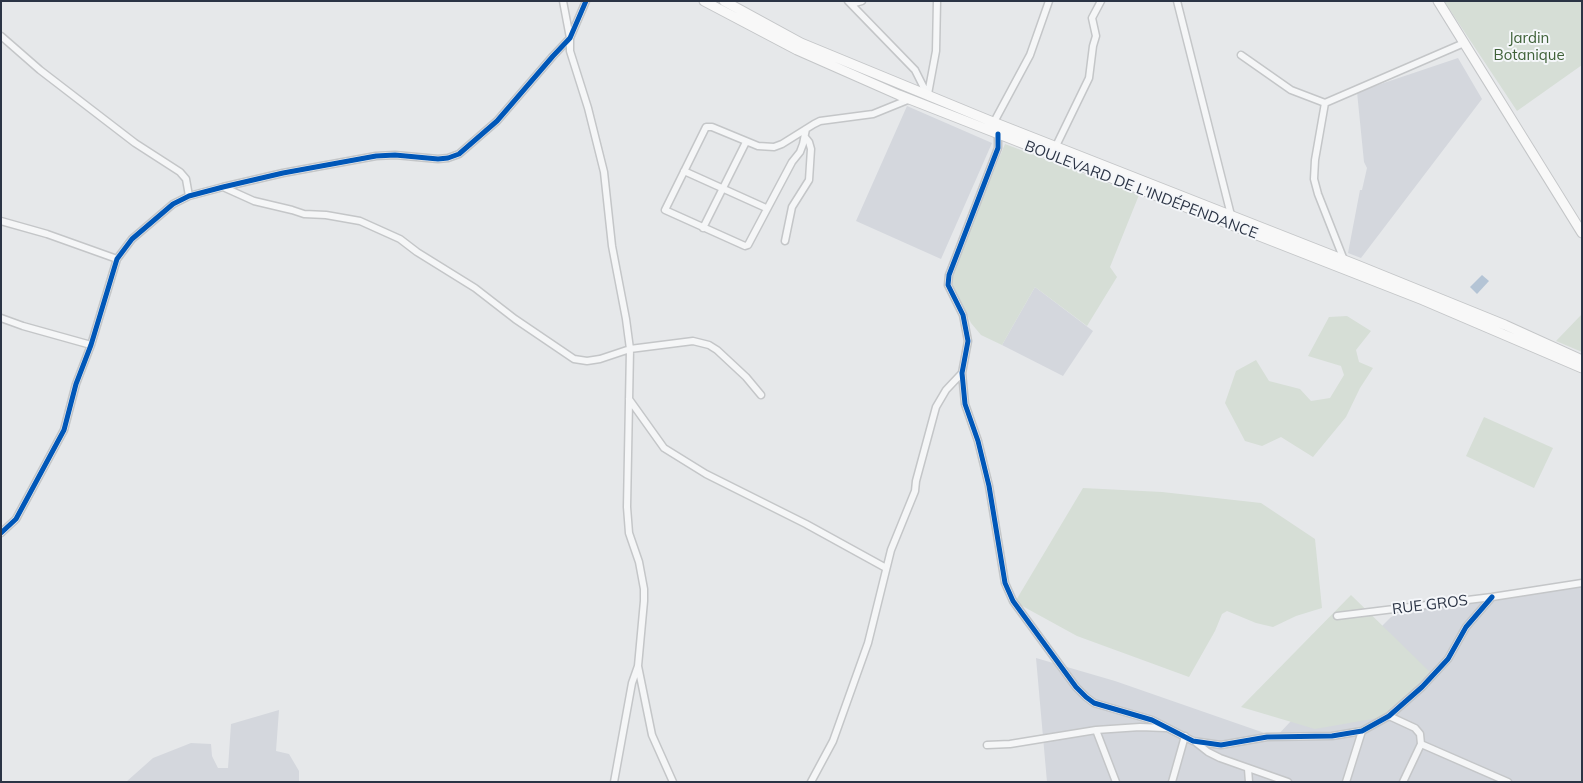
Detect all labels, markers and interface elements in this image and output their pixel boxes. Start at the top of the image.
park label: Jardin Botanique [1493,29,1565,64]
street label: BOULEVARD DE L'INDÉPENDANCE [1022,137,1260,243]
street label: RUE GROS [1391,591,1469,619]

